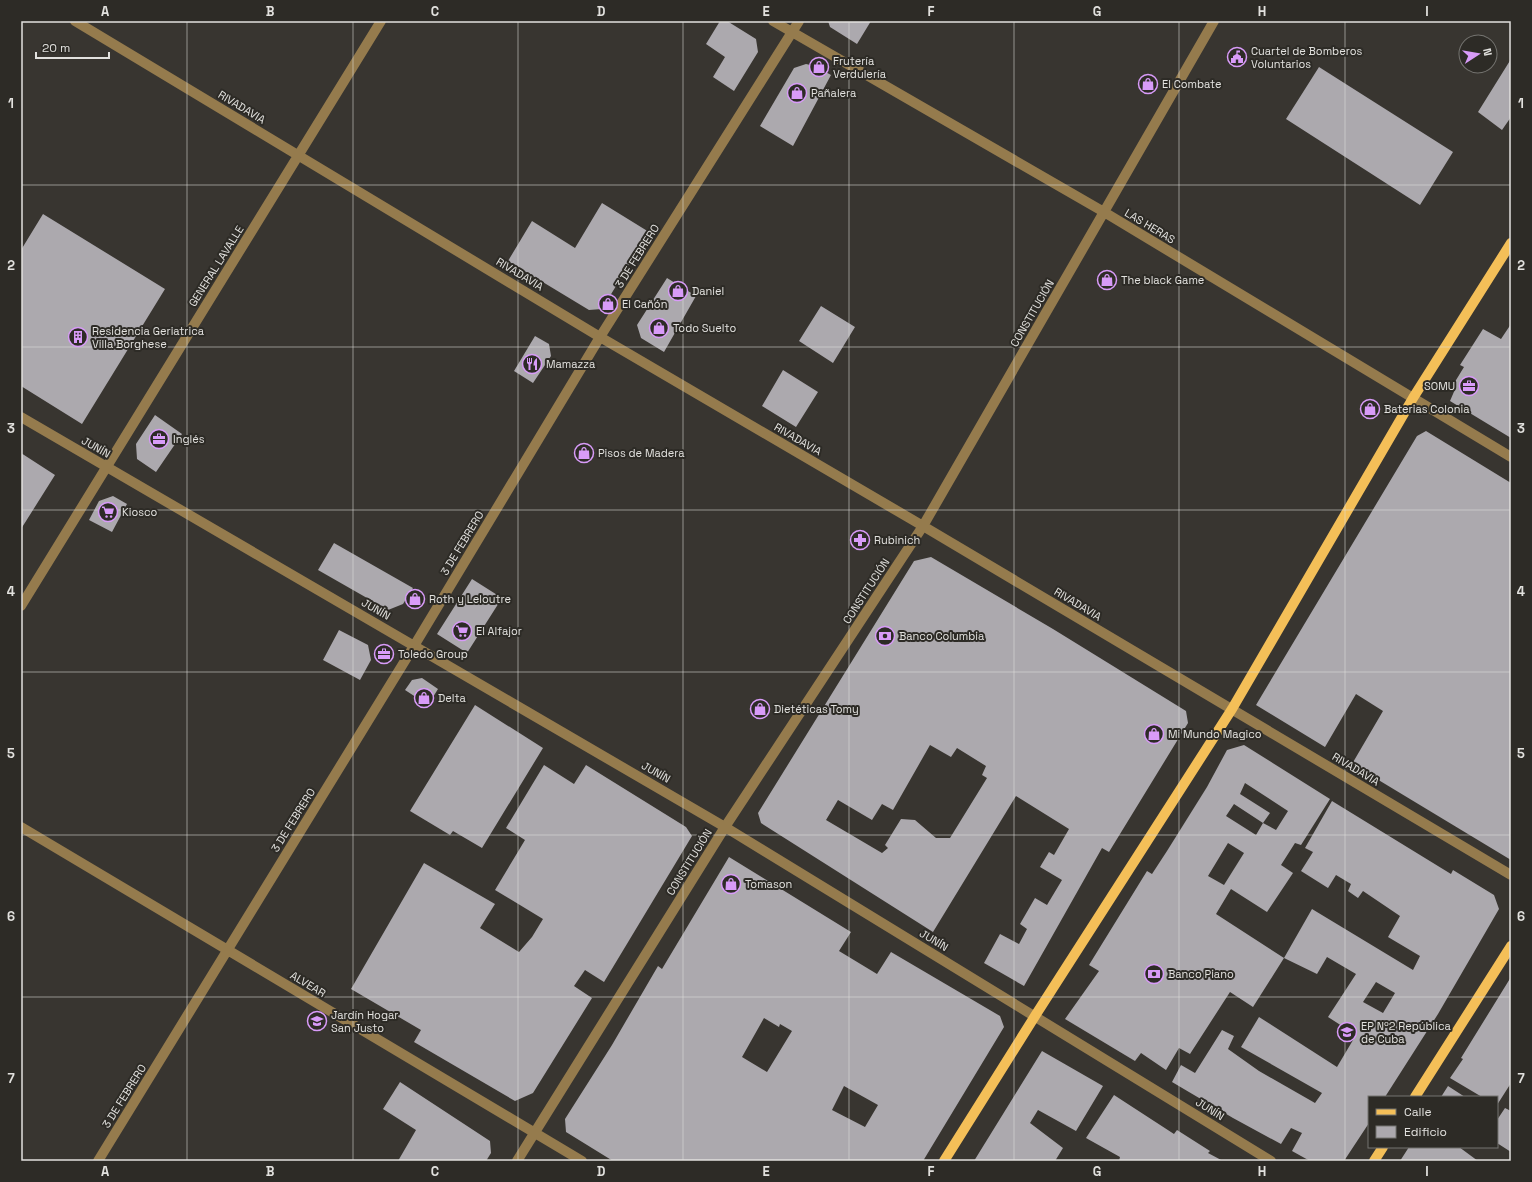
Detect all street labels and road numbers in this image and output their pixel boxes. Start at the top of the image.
street label: RIVADAVIA [216,87,268,127]
street label: LAS HERAS [1122,205,1178,247]
street label: 3 DE FEBRERO [612,221,662,291]
street label: GENERAL LAVALLE [185,223,247,309]
street label: RIVADAVIA [494,254,546,294]
street label: CONSTITUCIÓN [1006,276,1057,349]
street label: RIVADAVIA [772,420,824,458]
street label: JUNÍN [79,433,113,461]
street label: 3 DE FEBRERO [437,508,487,578]
street label: CONSTITUCIÓN [839,555,892,626]
street label: RIVADAVIA [1052,584,1104,624]
street label: JUNÍN [359,595,393,623]
street label: RIVADAVIA [1330,749,1382,789]
street label: JUNÍN [639,758,673,786]
street label: 3 DE FEBRERO [268,785,318,855]
street label: CONSTITUCIÓN [662,826,715,898]
street label: JUNÍN [917,926,951,954]
street label: ALVEAR [288,968,328,1000]
street label: 3 DE FEBRERO [99,1061,149,1131]
street label: JUNÍN [1193,1095,1227,1123]

